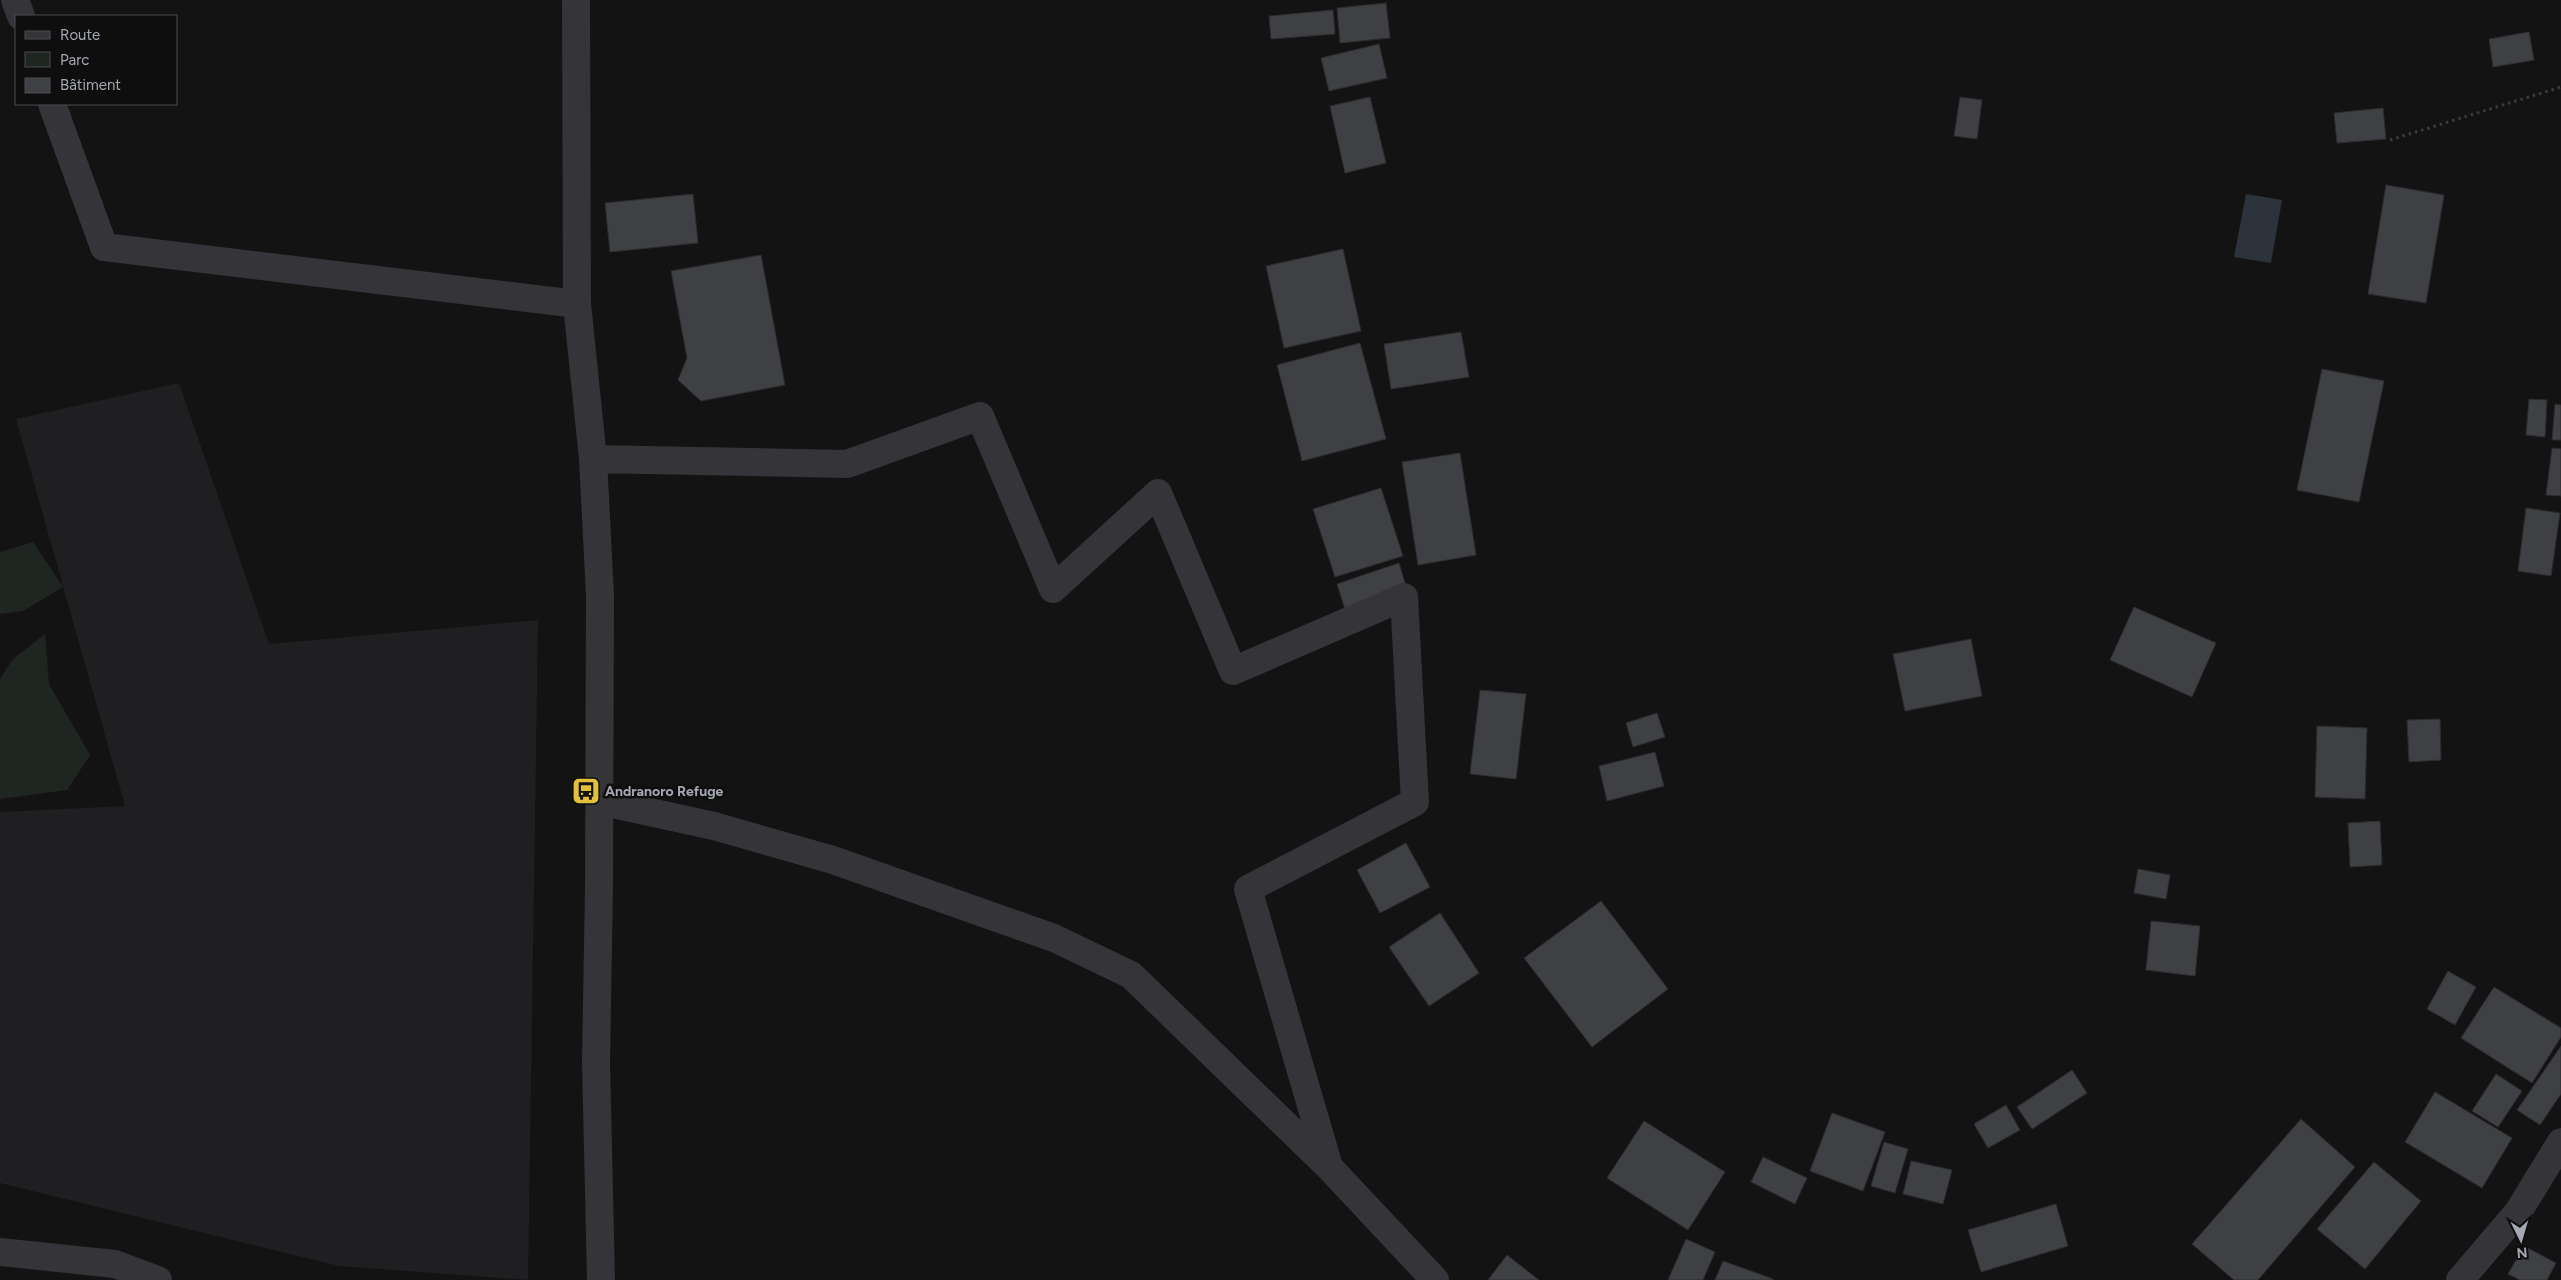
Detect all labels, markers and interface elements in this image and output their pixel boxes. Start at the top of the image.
legend [15,15,178,105]
text: Route [60,26,100,44]
text: Parc [60,51,89,69]
text: Bâtiment [60,76,121,94]
bus stop icon: Andranoro Refuge [571,776,601,806]
place label: Andranoro Refuge [605,783,724,800]
north arrow [2496,1215,2546,1265]
text: N [2516,1244,2528,1261]

